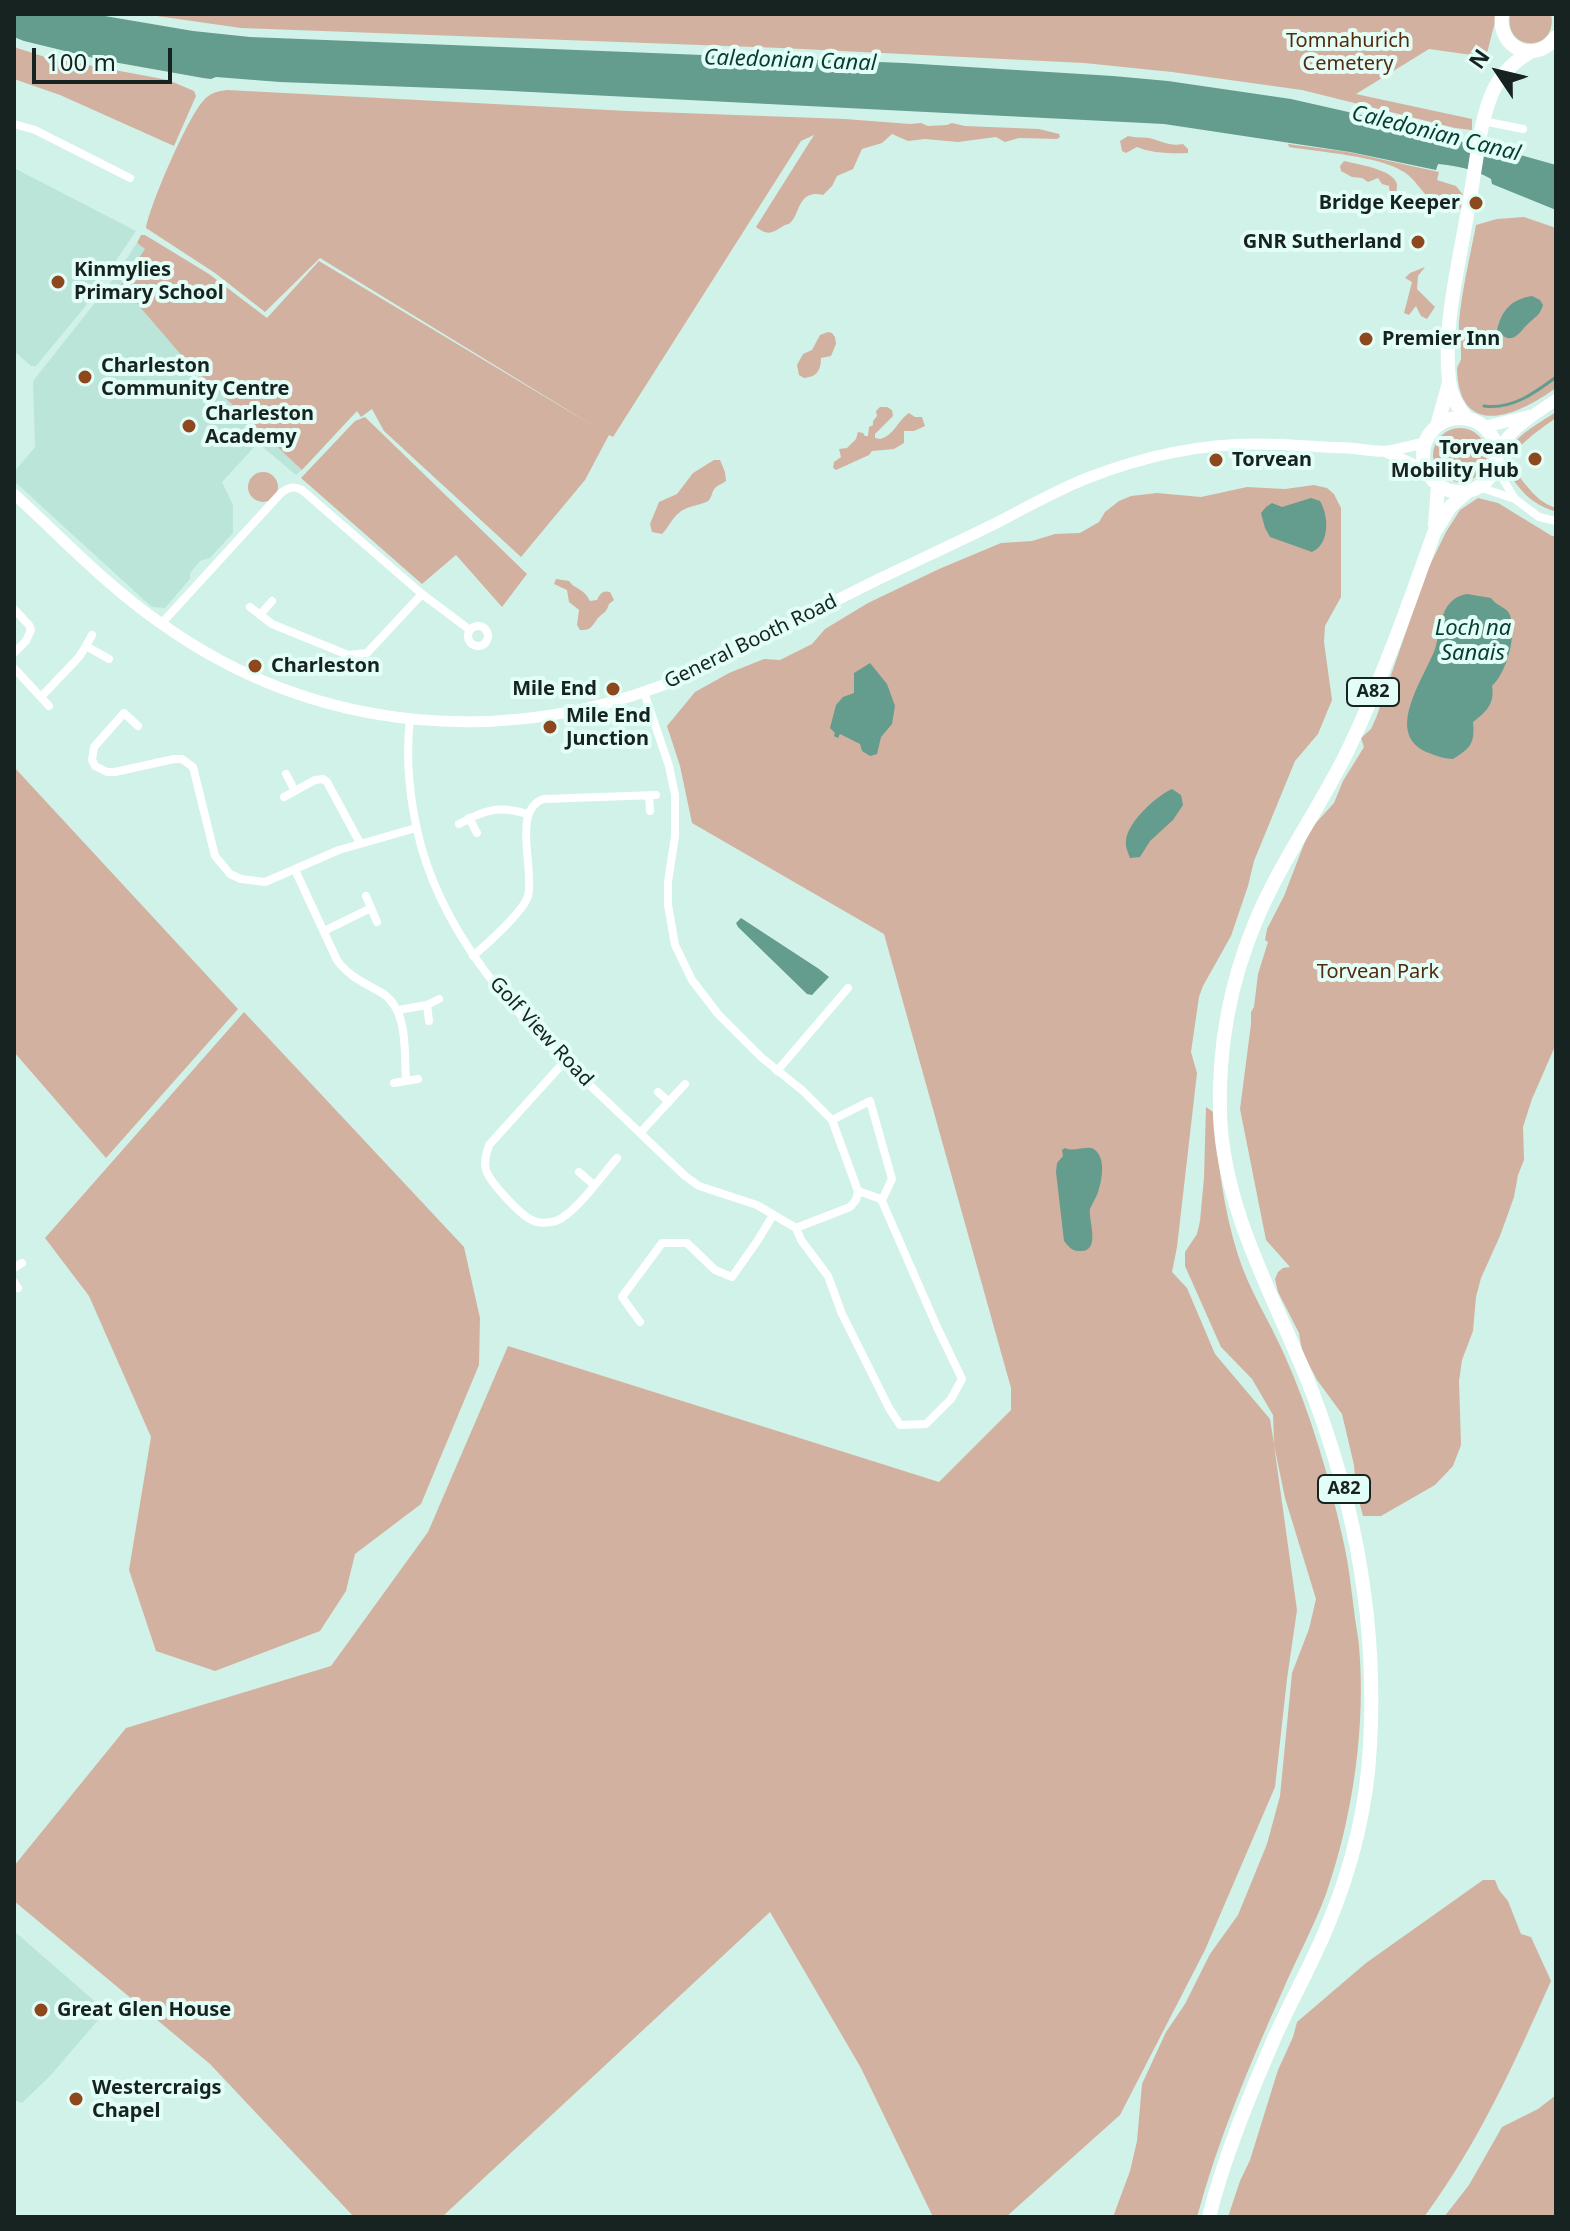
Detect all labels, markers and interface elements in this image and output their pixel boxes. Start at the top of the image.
park label: Tomnahurich Cemetery [1286,29,1410,76]
scale bar [36,32,176,82]
north arrow [1458,32,1538,112]
text: N [1461,42,1496,74]
text: 100 m [46,45,116,78]
water label: Caledonian Canal [703,45,877,77]
water label: Caledonian Canal [1349,100,1523,168]
place label: Bridge Keeper [1319,191,1460,215]
marker: Bridge Keeper [1467,194,1485,212]
place label: GNR Sutherland [1243,230,1402,254]
marker: GNR Sutherland [1409,233,1427,251]
place label: Kinmylies Primary School [74,258,224,305]
marker: Kinmylies Primary School [49,273,67,291]
place label: Premier Inn [1382,327,1500,351]
marker: Premier Inn [1357,330,1375,348]
place label: Charleston Community Centre [101,354,290,401]
marker: Charleston Community Centre [76,368,94,386]
place label: Charleston Academy [205,402,314,449]
marker: Charleston Academy [180,417,198,435]
place label: Torvean Mobility Hub [1391,436,1519,483]
place label: Torvean [1232,448,1312,472]
marker: Torvean Mobility Hub [1526,450,1544,468]
marker: Torvean [1207,451,1225,469]
street label: General Booth Road [661,590,841,694]
water label: Loch na Sanais [1435,616,1511,668]
place label: Charleston [271,654,380,678]
marker: Charleston [246,657,264,675]
place label: Mile End [512,677,597,701]
road number: A82 [1347,678,1399,706]
marker: Mile End [604,680,622,698]
place label: Mile End Junction [566,704,651,751]
marker: Mile End Junction [541,718,559,736]
park label: Torvean Park [1317,960,1439,984]
street label: Golf View Road [484,972,598,1092]
road number: A82 [1318,1475,1370,1503]
place label: Great Glen House [57,1998,231,2022]
marker: Great Glen House [32,2001,50,2019]
place label: Westercraigs Chapel [92,2076,222,2123]
marker: Westercraigs Chapel [67,2090,85,2108]

